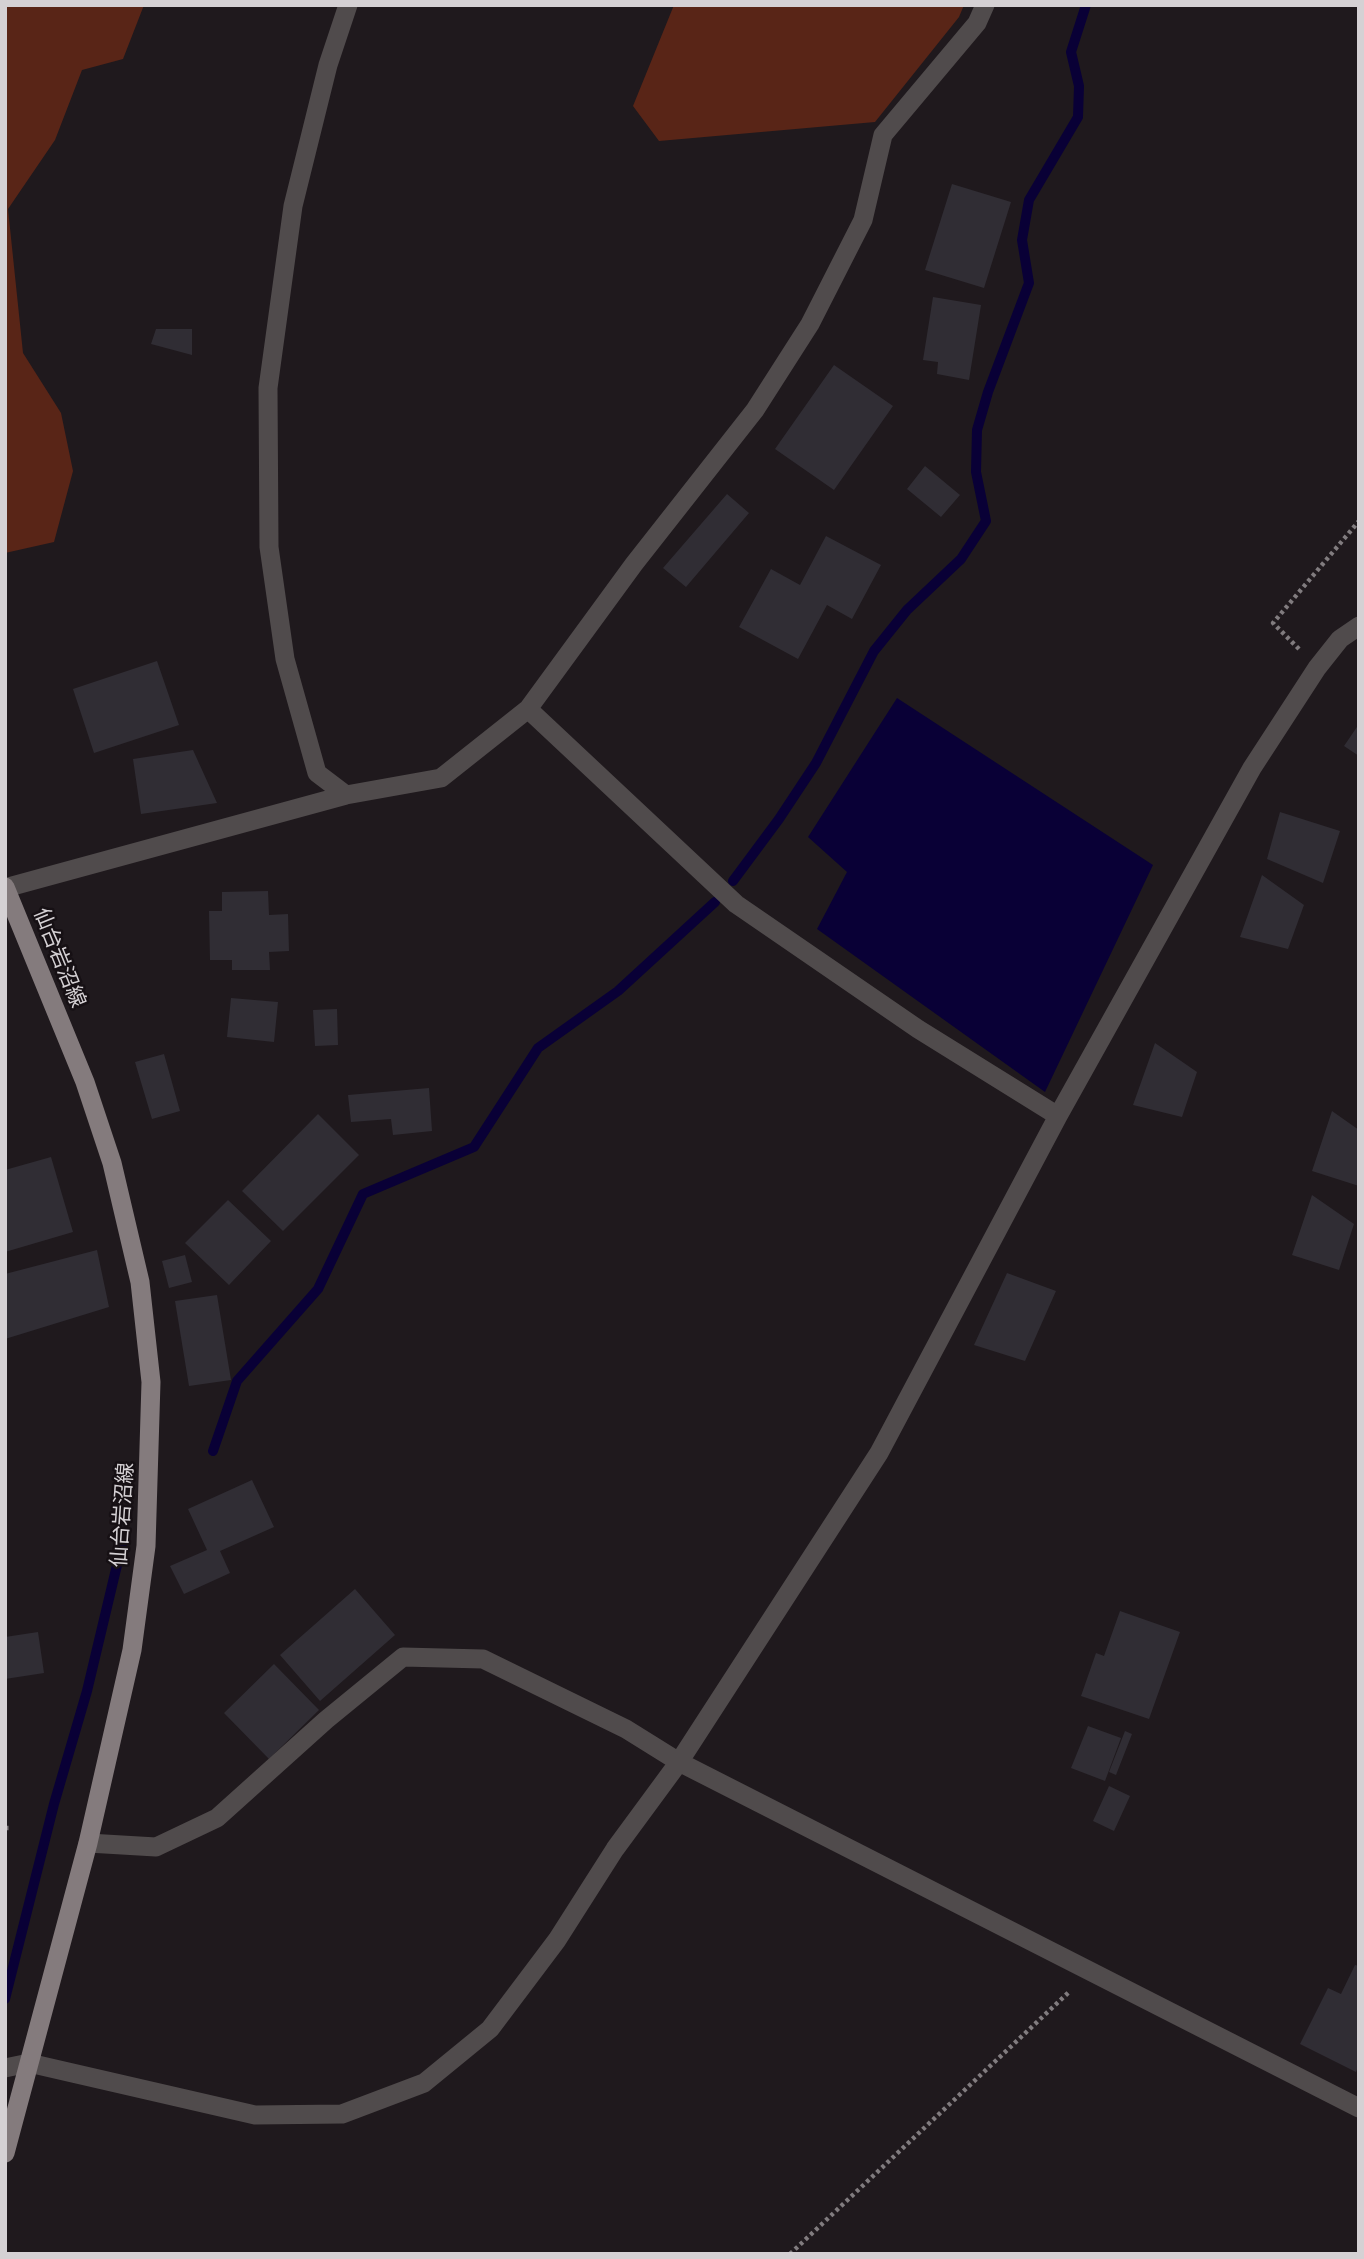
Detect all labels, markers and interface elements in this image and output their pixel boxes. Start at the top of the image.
street label: 仙台岩沼線 [28,905,90,1011]
street label: 仙台岩沼線 [107,1462,139,1568]

